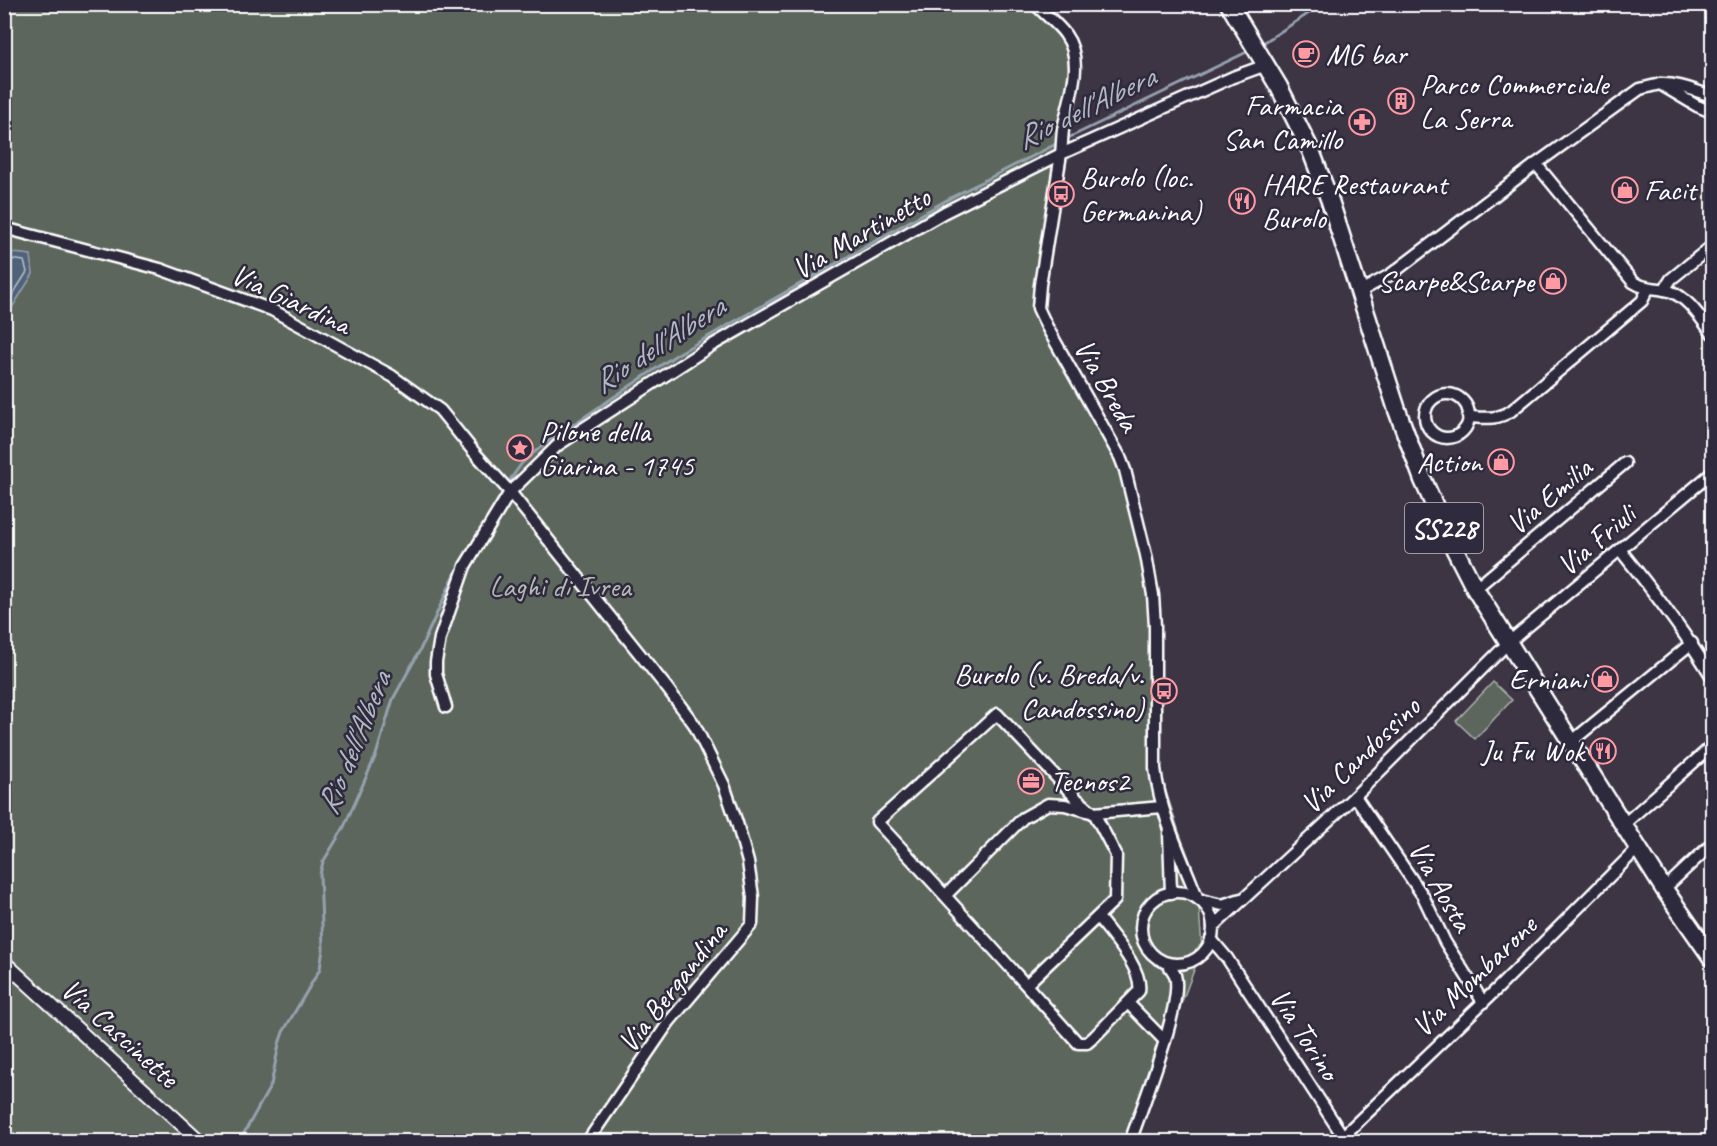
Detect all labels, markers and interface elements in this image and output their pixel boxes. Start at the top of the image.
place label: MG bar [1326,35,1409,73]
cafe icon: MG bar [1291,39,1321,69]
water label: Rio dell'Albera [1009,55,1164,159]
place label: Parco Commerciale La Serra [1420,65,1610,137]
place label: Farmacia San Camillo [1223,86,1344,158]
building icon: Parco Commerciale La Serra [1386,86,1416,116]
pharmacy icon: Farmacia San Camillo [1347,107,1377,137]
place label: Burolo (loc. Germanina) [1080,158,1203,230]
place label: HARE Restaurant Burolo [1262,165,1450,237]
place label: Facit [1644,171,1699,209]
shop icon: Facit [1610,175,1640,205]
street label: Via Martinetto [785,177,938,288]
bus stop icon: Burolo (loc. Germanina) [1046,179,1076,209]
restaurant icon: HARE Restaurant Burolo [1227,186,1257,216]
street label: Via Giardina [225,255,359,344]
place label: Scarpe&Scarpe [1378,262,1536,300]
shop icon: Scarpe&Scarpe [1538,266,1568,296]
water label: Rio dell'Albera [584,285,735,402]
street label: Via Breda [1065,332,1149,440]
place label: Pilone della Giarina - 1745 [540,412,695,484]
place icon: Pilone della Giarina - 1745 [505,433,535,463]
place label: Action [1417,443,1483,481]
shop icon: Action [1486,447,1516,477]
street label: Via Emilia [1498,448,1601,543]
street label: Via Friuli [1549,494,1646,584]
road number: SS228 [1405,503,1483,553]
park label: Laghi di Ivrea [489,567,633,605]
place label: Burolo (v. Breda/v. Candossino) [954,655,1146,727]
place label: Erniani [1509,660,1589,698]
water label: Rio dell'Albera [306,663,402,820]
shop icon: Erniani [1590,664,1620,694]
bus stop icon: Burolo (v. Breda/v. Candossino) [1149,676,1179,706]
street label: Via Candossino [1292,687,1429,822]
place label: Ju Fu Wok [1480,732,1586,770]
restaurant icon: Ju Fu Wok [1588,736,1618,766]
place label: Tecnos2 [1050,762,1132,800]
office icon: Tecnos2 [1016,766,1046,796]
street label: Via Aosta [1400,834,1483,940]
street label: Via Mombarone [1403,905,1546,1045]
street label: Via Bergandina [609,912,737,1060]
street label: Via Cascinette [53,970,188,1097]
street label: Via Torino [1261,981,1351,1090]

